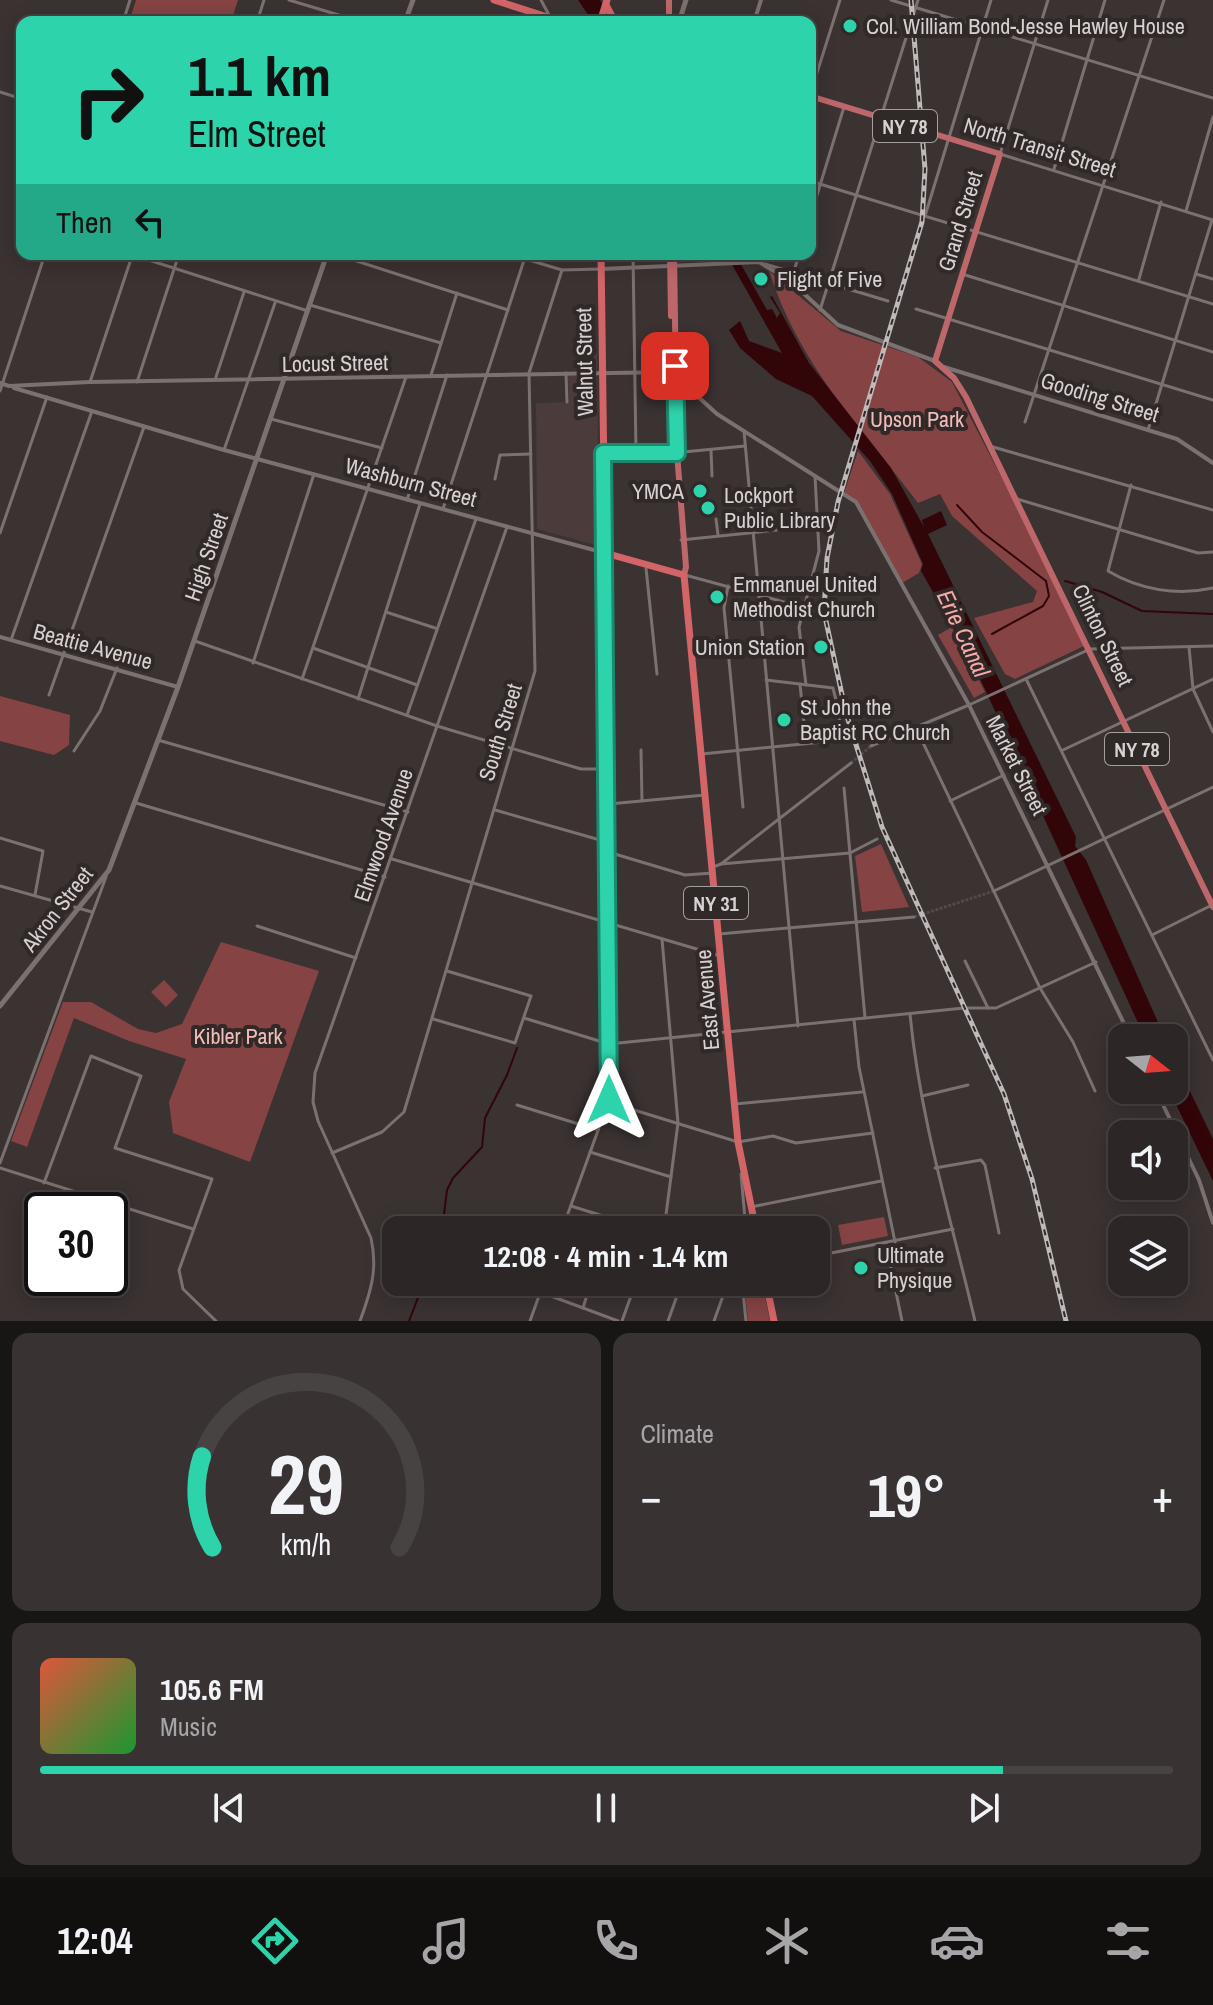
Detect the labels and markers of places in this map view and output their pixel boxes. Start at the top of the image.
place label: Col. William Bond-Jesse Hawley House [866,11,1185,41]
marker: Col. William Bond-Jesse Hawley House [841,17,859,35]
place label: Flight of Five [777,264,882,294]
marker: Flight of Five [752,270,770,288]
pin [641,332,709,400]
place label: YMCA [632,476,685,506]
place label: Lockport Public Library [724,480,835,535]
marker: YMCA [691,482,709,500]
marker: Lockport Public Library [699,499,717,517]
place label: Emmanuel United Methodist Church [733,569,877,624]
marker: Emmanuel United Methodist Church [708,588,726,606]
place label: Union Station [695,632,805,662]
marker: Union Station [812,638,830,656]
place label: St John the Baptist RC Church [800,692,950,747]
marker: St John the Baptist RC Church [775,711,793,729]
place label: Ultimate Physique [877,1240,952,1295]
marker: Ultimate Physique [852,1259,870,1277]

